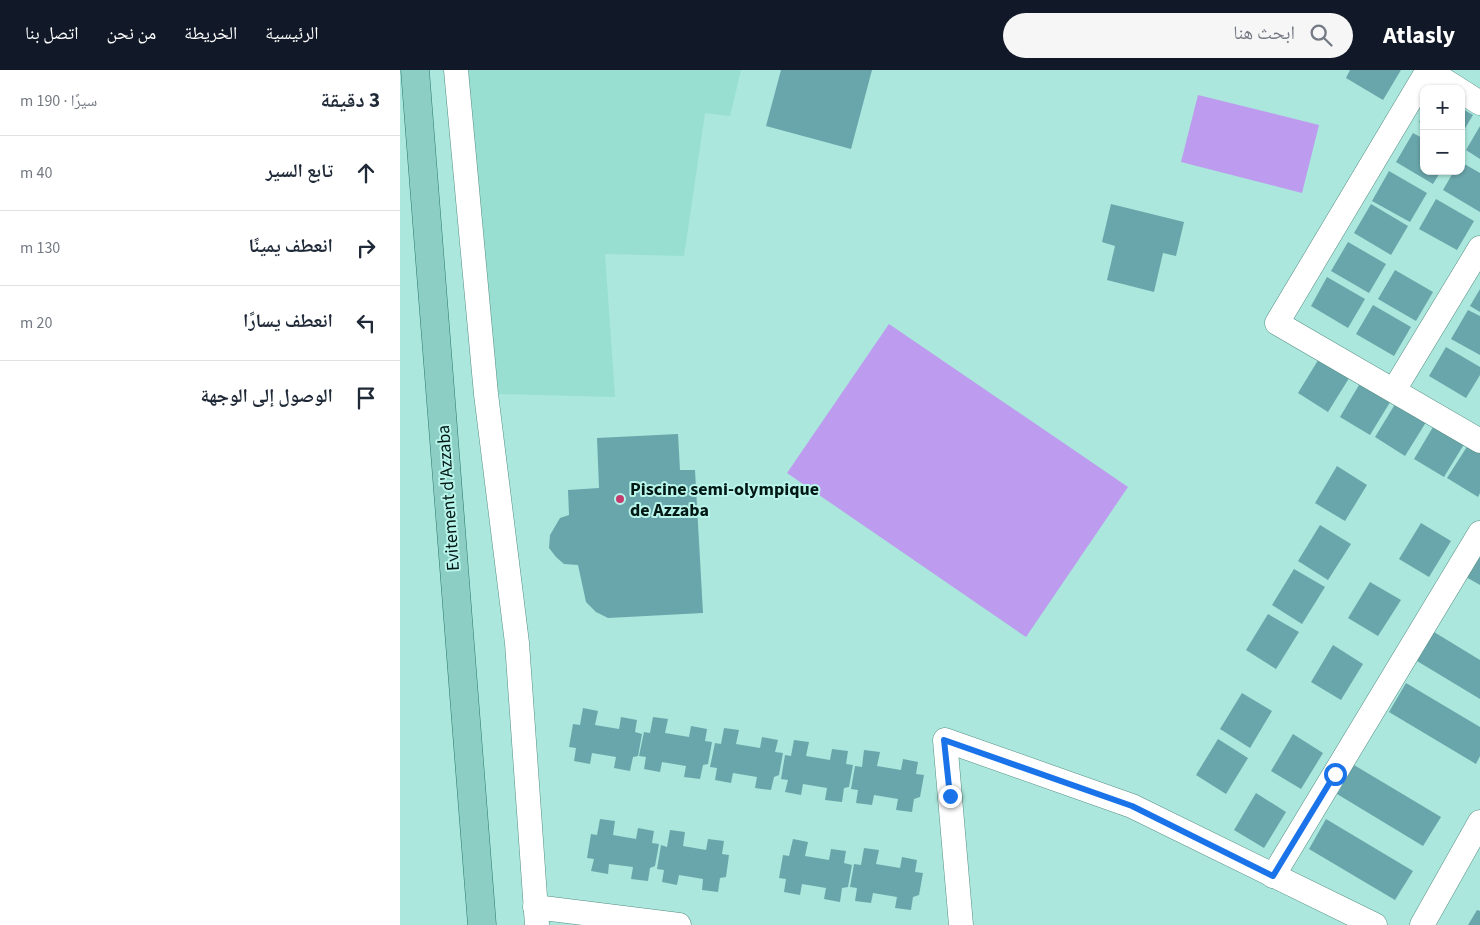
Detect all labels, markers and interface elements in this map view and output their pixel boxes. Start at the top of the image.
search box [1003,13,1353,58]
text: Atlasly [1383,18,1455,53]
text: ابحث هنا [1233,20,1295,47]
text: اتصل بنا [25,21,78,46]
text: من نحن [106,21,156,46]
text: الخريطة [184,21,237,46]
text: الرئيسية [265,21,319,46]
icon: search [1307,21,1335,49]
text: 3 دقيقة [321,85,380,115]
map controls [1420,85,1465,175]
button: + [1420,85,1465,130]
text: سيرًا · 190 m [20,90,97,112]
button: − [1420,130,1465,175]
text: تابع السير [266,158,333,185]
icon: ahead [352,159,380,187]
text: 40 m [20,162,52,184]
text: انعطف يمينًا [249,233,333,260]
icon: right [352,234,380,262]
text: 130 m [20,237,60,259]
text: انعطف يسارًا [243,308,333,335]
icon: left [352,309,380,337]
text: 20 m [20,312,52,334]
text: الوصول إلى الوجهة [200,383,333,410]
icon: arrive [352,384,380,412]
street label: Evitement d'Azzaba [431,424,466,572]
place label: Piscine semi-olympique de Azzaba [630,477,819,523]
marker: Piscine semi-olympique de Azzaba [614,493,626,505]
route start [1324,763,1347,786]
route end [939,785,962,808]

